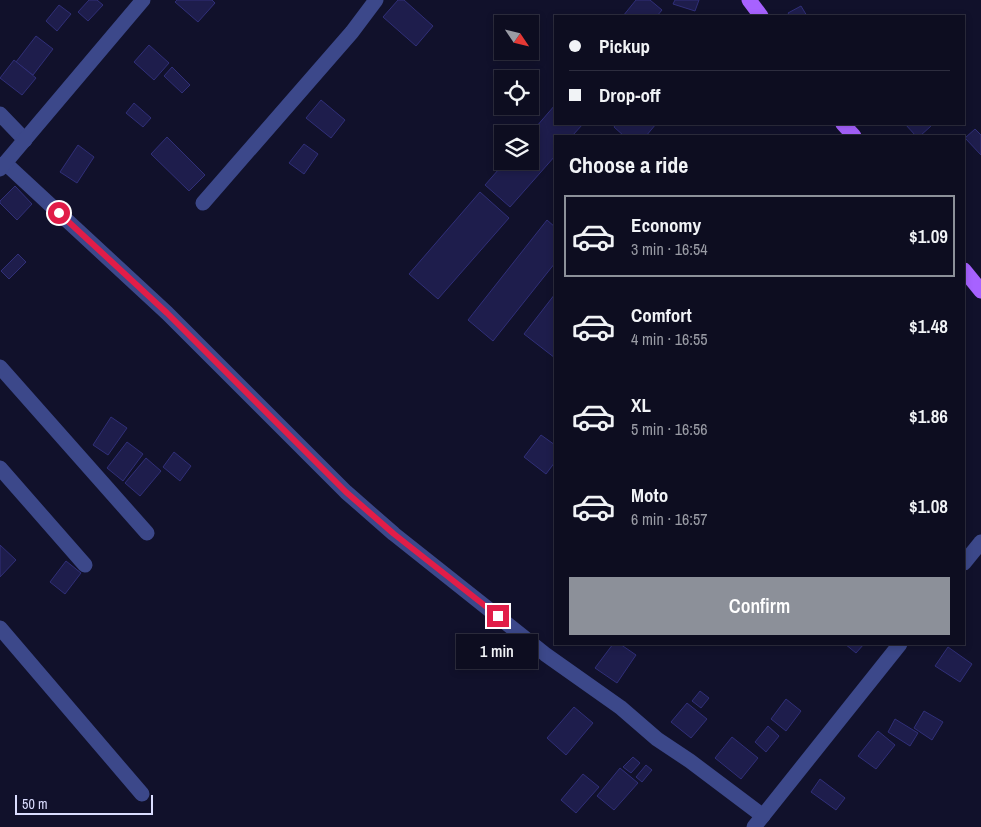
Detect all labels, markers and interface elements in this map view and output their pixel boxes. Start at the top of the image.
north arrow [494,15,539,60]
map controls [494,15,539,170]
text: Pickup [599,33,650,59]
button: locate [494,70,539,115]
text: Drop-off [599,82,660,108]
button: layers [494,125,539,170]
text: Choose a ride [569,150,688,180]
route start [48,202,70,224]
text: Economy [631,212,701,238]
icon: car [571,214,616,259]
text: $1.09 [909,223,948,249]
text: 3 min · 16:54 [631,238,708,260]
text: Comfort [631,302,692,328]
icon: car [571,304,616,349]
text: $1.48 [909,313,948,339]
text: 4 min · 16:55 [631,328,708,350]
text: XL [631,392,651,418]
icon: car [571,394,616,439]
text: $1.86 [909,403,948,429]
text: 5 min · 16:56 [631,418,708,440]
text: Moto [631,482,668,508]
icon: car [571,484,616,529]
text: $1.08 [909,493,948,519]
text: 6 min · 16:57 [631,508,708,530]
button: Confirm [569,577,950,635]
route end [487,605,509,627]
callout: 1 min [457,634,539,668]
text: 1 min [480,640,514,662]
scale bar [15,792,152,815]
text: 50 m [22,795,48,813]

